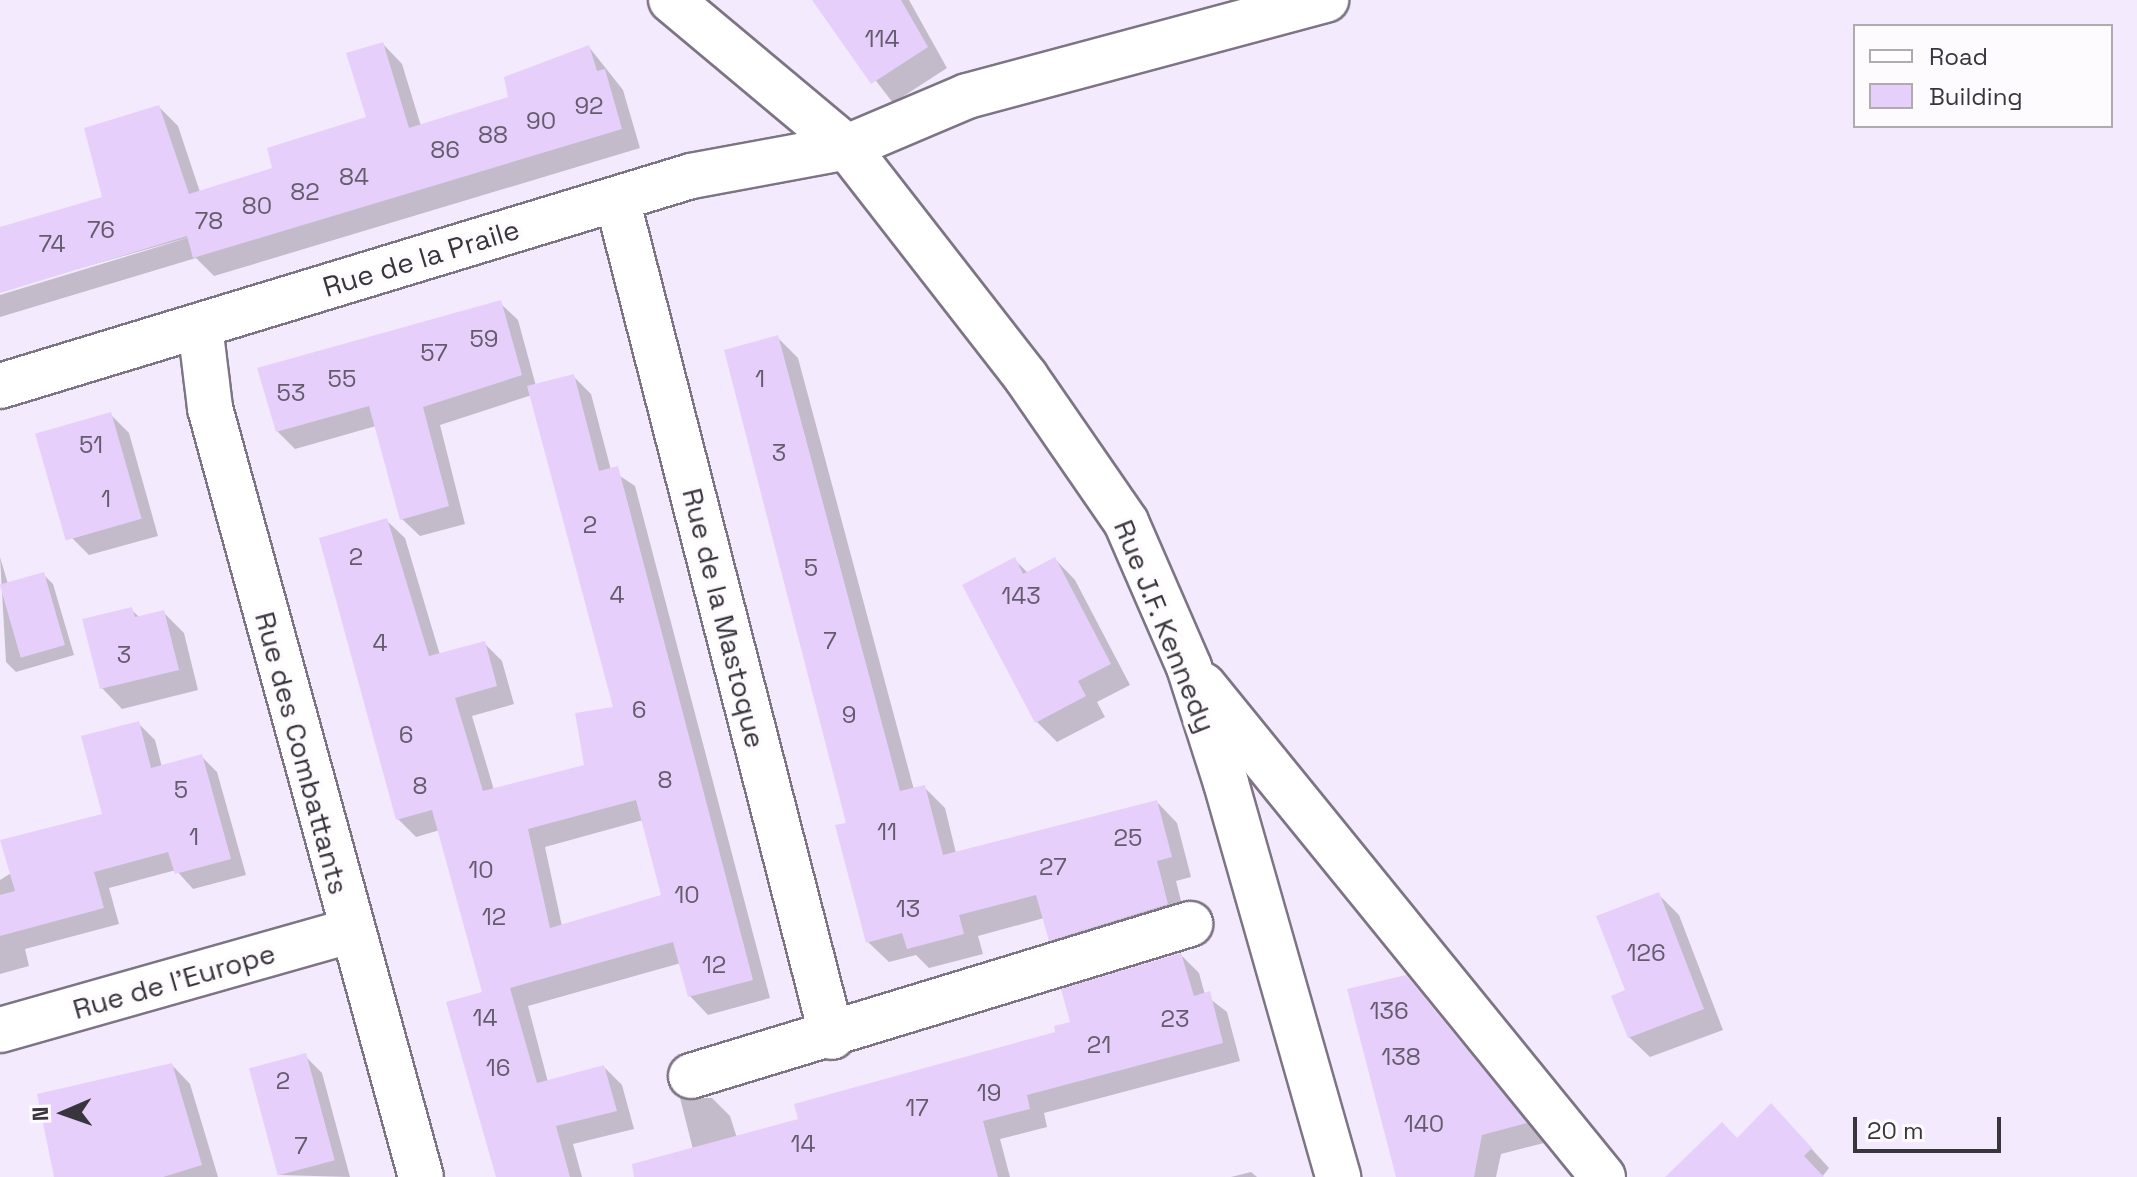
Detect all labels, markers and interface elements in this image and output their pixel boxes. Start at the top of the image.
legend [1853,24,2113,128]
house number: 114 [864,25,900,53]
text: Road [1929,41,1988,72]
text: Building [1929,81,2023,112]
house number: 92 [574,92,604,120]
house number: 90 [526,107,556,135]
house number: 88 [478,121,508,149]
house number: 86 [430,136,460,164]
house number: 84 [339,163,369,191]
house number: 82 [290,178,320,206]
house number: 80 [242,192,272,220]
house number: 78 [195,207,223,235]
street label: Rue de la Praile [319,212,523,304]
house number: 76 [87,216,115,244]
house number: 74 [38,230,66,258]
house number: 59 [469,325,499,353]
house number: 57 [420,339,448,367]
house number: 55 [328,365,356,393]
house number: 1 [755,365,765,393]
house number: 53 [277,379,305,407]
house number: 51 [79,431,103,459]
house number: 3 [772,439,786,467]
house number: 1 [101,485,111,513]
street label: Rue de la Mastoque [675,485,773,751]
house number: 2 [583,511,597,539]
street label: Rue J.F. Kennedy [1107,514,1223,738]
house number: 2 [349,543,363,571]
house number: 5 [804,554,818,582]
house number: 4 [610,581,624,609]
house number: 143 [1001,582,1041,610]
street label: Rue des Combattants [248,608,356,898]
house number: 7 [823,627,837,655]
house number: 4 [373,629,387,657]
house number: 3 [117,641,131,669]
house number: 6 [632,696,646,724]
house number: 9 [842,701,856,729]
house number: 6 [399,721,413,749]
house number: 8 [658,766,672,794]
house number: 8 [413,772,427,800]
house number: 5 [174,776,188,804]
house number: 11 [877,818,897,846]
house number: 1 [189,823,199,851]
house number: 25 [1114,824,1142,852]
house number: 27 [1039,853,1067,881]
house number: 10 [468,856,494,884]
house number: 10 [674,881,700,909]
house number: 13 [896,895,920,923]
house number: 12 [482,903,506,931]
street label: Rue de l'Europe [69,936,279,1026]
house number: 126 [1626,939,1666,967]
house number: 12 [702,951,726,979]
house number: 136 [1369,997,1409,1025]
house number: 14 [472,1004,498,1032]
house number: 23 [1161,1005,1189,1033]
house number: 21 [1087,1031,1111,1059]
house number: 138 [1381,1043,1421,1071]
house number: 16 [486,1054,510,1082]
house number: 2 [276,1067,290,1095]
north arrow [24,1073,104,1153]
house number: 19 [977,1079,1001,1107]
house number: 17 [905,1094,929,1122]
scale bar [1857,1101,2005,1151]
text: N [26,1106,54,1122]
house number: 140 [1404,1110,1444,1138]
text: 20 m [1867,1115,1924,1146]
house number: 14 [790,1130,816,1158]
house number: 7 [294,1132,308,1160]

